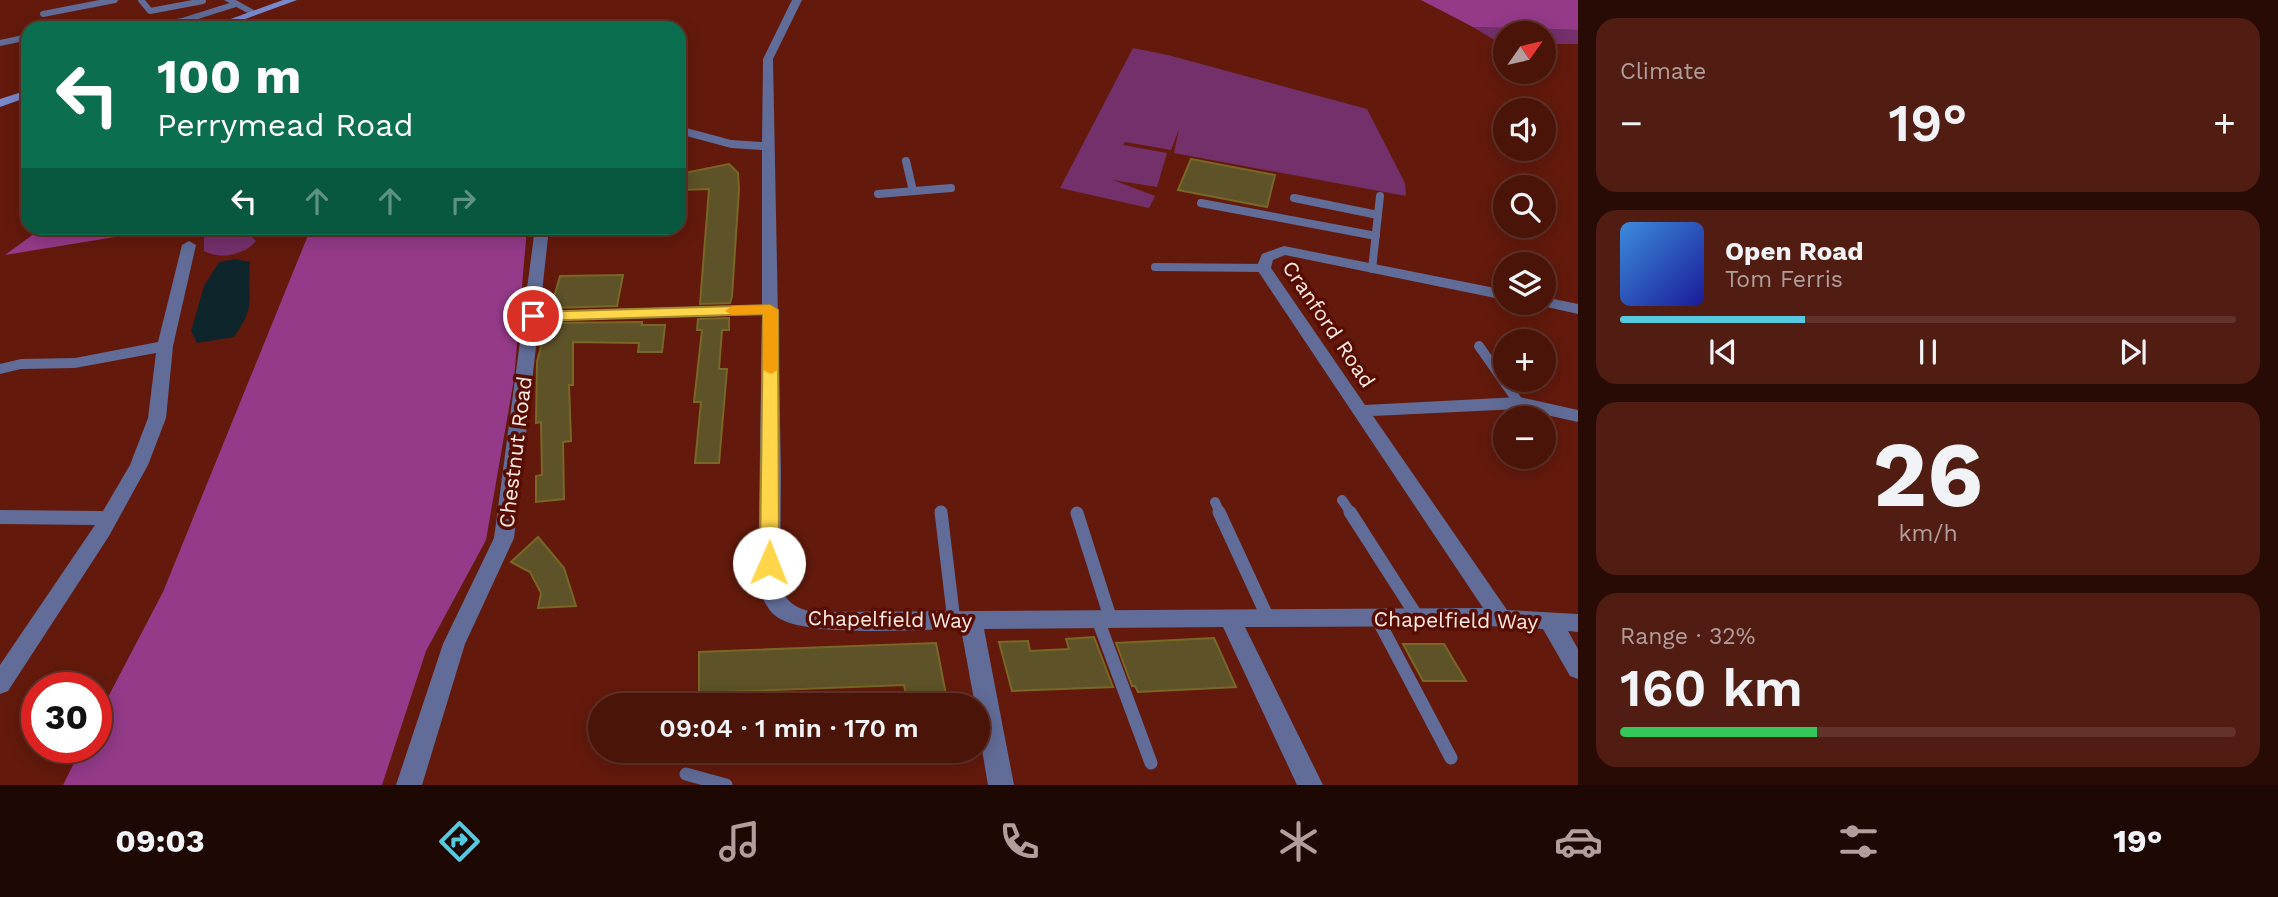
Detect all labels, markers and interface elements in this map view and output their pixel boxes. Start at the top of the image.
north arrow [1493,21,1556,84]
map controls [1493,21,1556,469]
text: 100 m [157,47,301,105]
icon: left [42,49,133,140]
text: Climate [1620,58,1706,85]
text: 19° [1889,93,1967,154]
button: sound [1493,98,1556,161]
text: − [1620,101,1643,145]
text: + [2213,101,2236,145]
text: Perrymead Road [157,106,413,144]
button: search [1493,175,1556,238]
icon: left [225,182,263,220]
icon: ahead [298,182,336,220]
icon: ahead [371,182,409,220]
icon: right [444,182,482,220]
text: Open Road [1725,236,1863,266]
button: layers [1493,252,1556,315]
street label: Cranford Road [1277,256,1381,392]
text: Tom Ferris [1725,266,1843,293]
pin [503,286,563,346]
icon: arrive [514,297,552,335]
button: + [1493,329,1556,392]
icon: previous [1704,333,1742,371]
icon: pause [1909,333,1947,371]
icon: next [2114,333,2152,371]
street label: Chestnut Road [493,375,537,529]
button: − [1493,406,1556,469]
text: 26 [1873,421,1983,528]
text: km/h [1898,520,1958,547]
position arrow [732,526,806,600]
street label: Chapelfield Way [807,605,973,633]
street label: Chapelfield Way [1373,606,1539,634]
text: Range · 32% [1620,623,1755,650]
text: 160 km [1620,658,1803,719]
speed limit sign: 30 [21,672,112,763]
text: 09:04 · 1 min · 170 m [659,713,919,743]
icon: directions [435,817,484,866]
icon: music [715,817,764,866]
icon: phone [995,817,1044,866]
icon: climate [1274,817,1323,866]
icon: car [1554,817,1603,866]
icon: filters [1834,817,1883,866]
text: 09:03 [115,822,205,860]
text: 19° [2113,822,2163,860]

